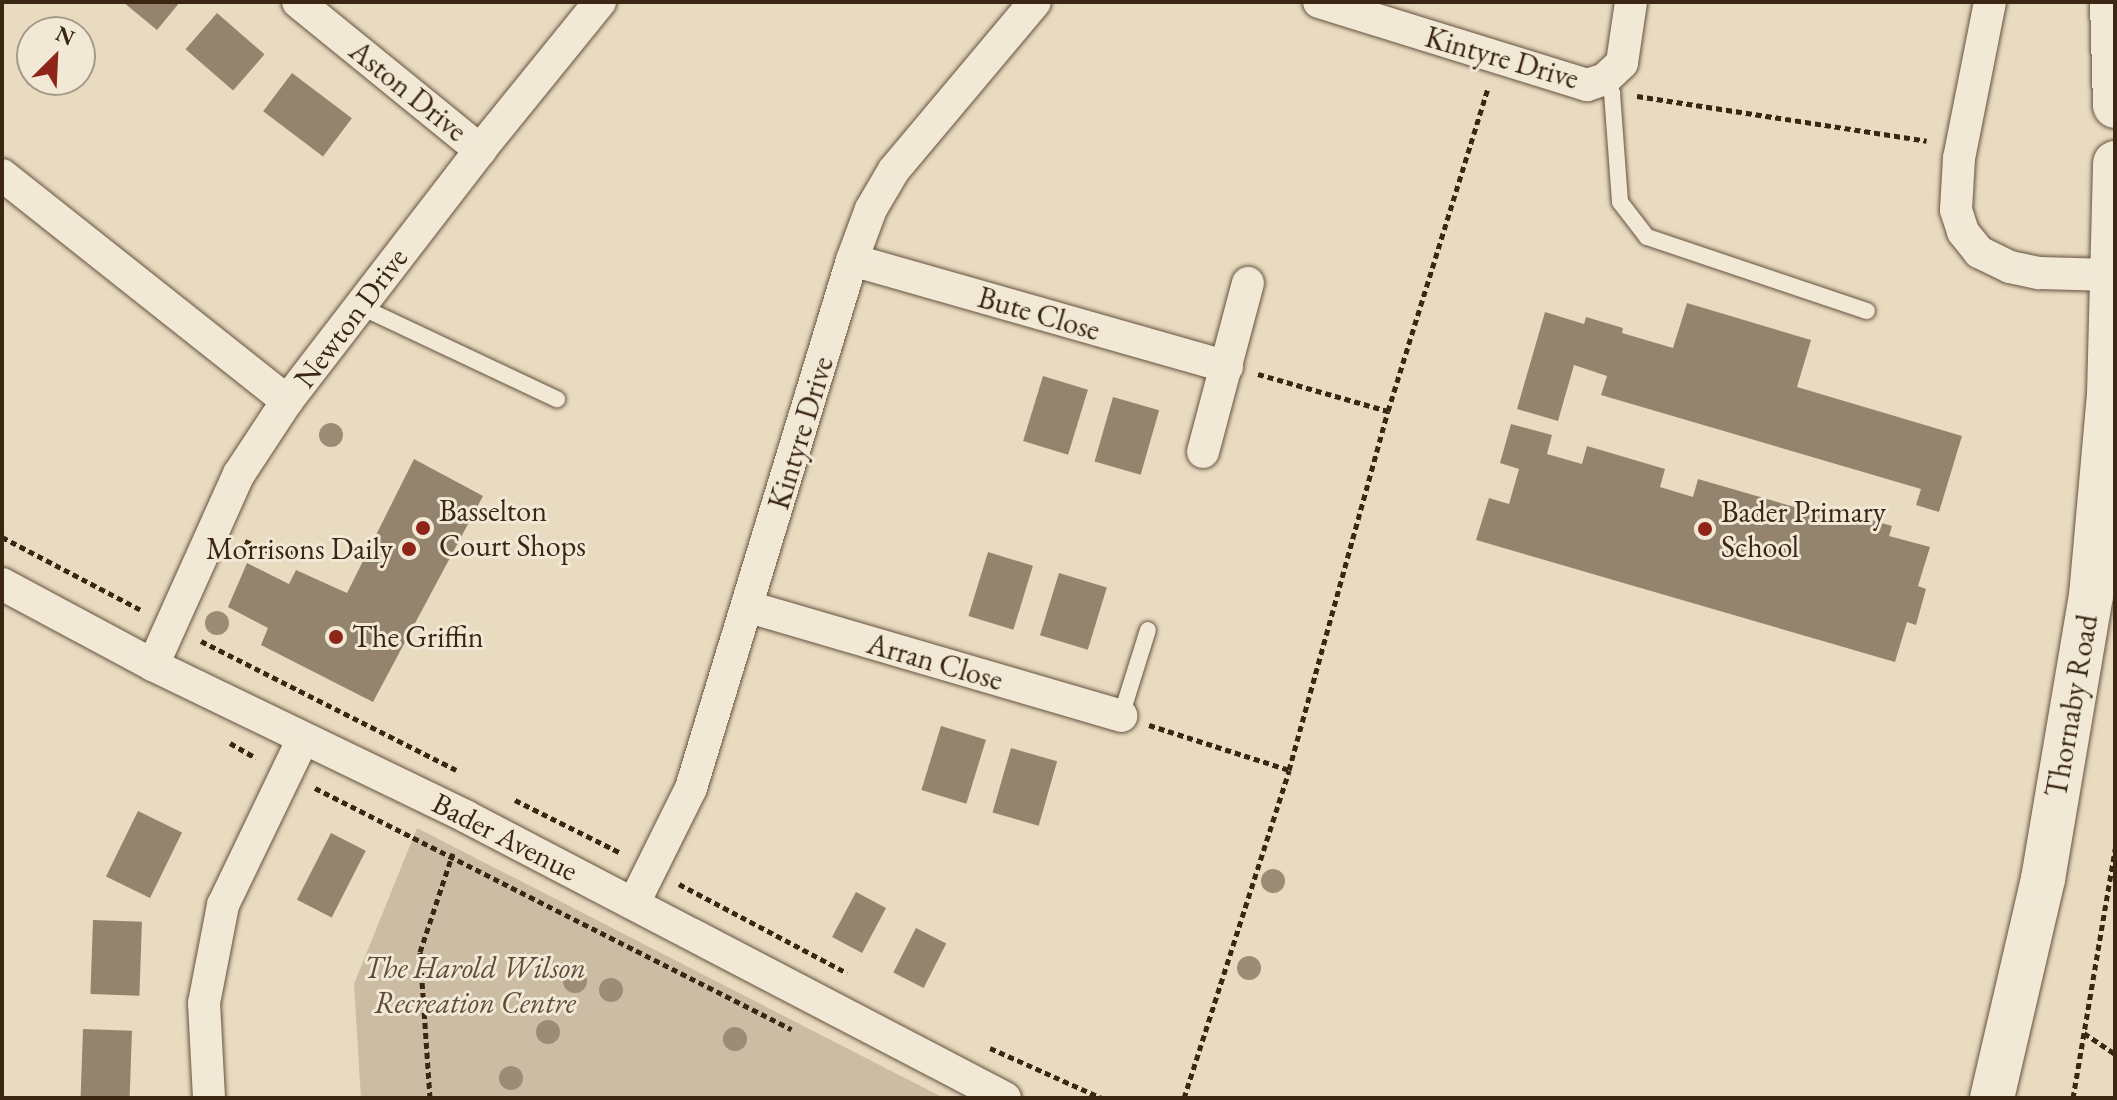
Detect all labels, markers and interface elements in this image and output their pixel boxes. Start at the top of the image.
north arrow [16,16,96,96]
text: N [51,19,79,52]
street label: Kintyre Drive [1421,19,1583,97]
street label: Aston Drive [342,33,474,149]
street label: Newton Drive [287,241,415,395]
street label: Bute Close [974,279,1104,349]
street label: Kintyre Drive [761,352,841,514]
place label: Basselton Court Shops [439,493,586,564]
place label: Bader Primary School [1721,494,1886,564]
marker: Basselton Court Shops [414,519,432,537]
marker: Bader Primary School [1696,520,1714,538]
place label: Morrisons Daily [206,531,393,567]
marker: Morrisons Daily [400,540,418,558]
street label: Thornaby Road [2038,612,2106,800]
place label: The Griffin [352,619,484,655]
street label: Arran Close [863,625,1007,699]
marker: The Griffin [327,628,345,646]
street label: Bader Avenue [426,785,584,889]
park label: The Harold Wilson Recreation Centre [364,950,586,1020]

